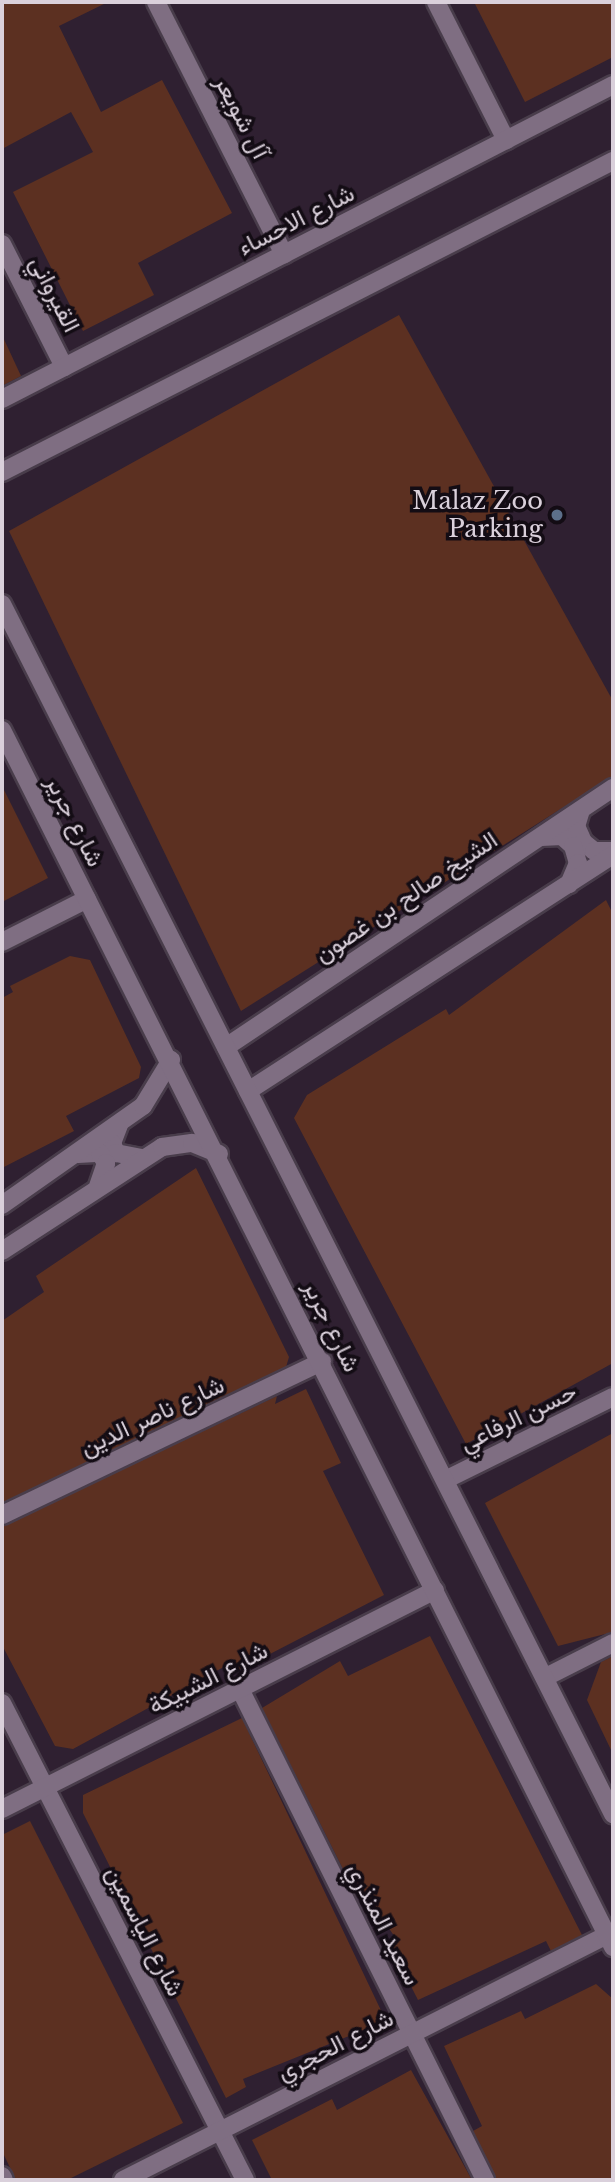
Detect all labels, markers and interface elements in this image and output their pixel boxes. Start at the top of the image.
street label: آل شويعر [209,71,275,163]
street label: شارع الاحساء [233,178,359,262]
street label: القيرواني [24,251,86,337]
place label: Malaz Zoo Parking [412,487,543,543]
marker: Malaz Zoo Parking [549,507,565,523]
street label: شارع جرير [40,771,110,871]
street label: الشيخ صالح بن غصون [309,825,503,969]
street label: شارع جرير [298,1276,366,1376]
street label: شارع ناصر الدين [76,1370,228,1462]
street label: حسن الرفاعي [455,1376,581,1458]
street label: شارع الشبيكة [144,1636,272,1720]
street label: سعيد المنذري [341,1858,427,1990]
street label: شارع الياسمين [100,1861,190,2001]
street label: شارع الحجري [272,2003,398,2087]

